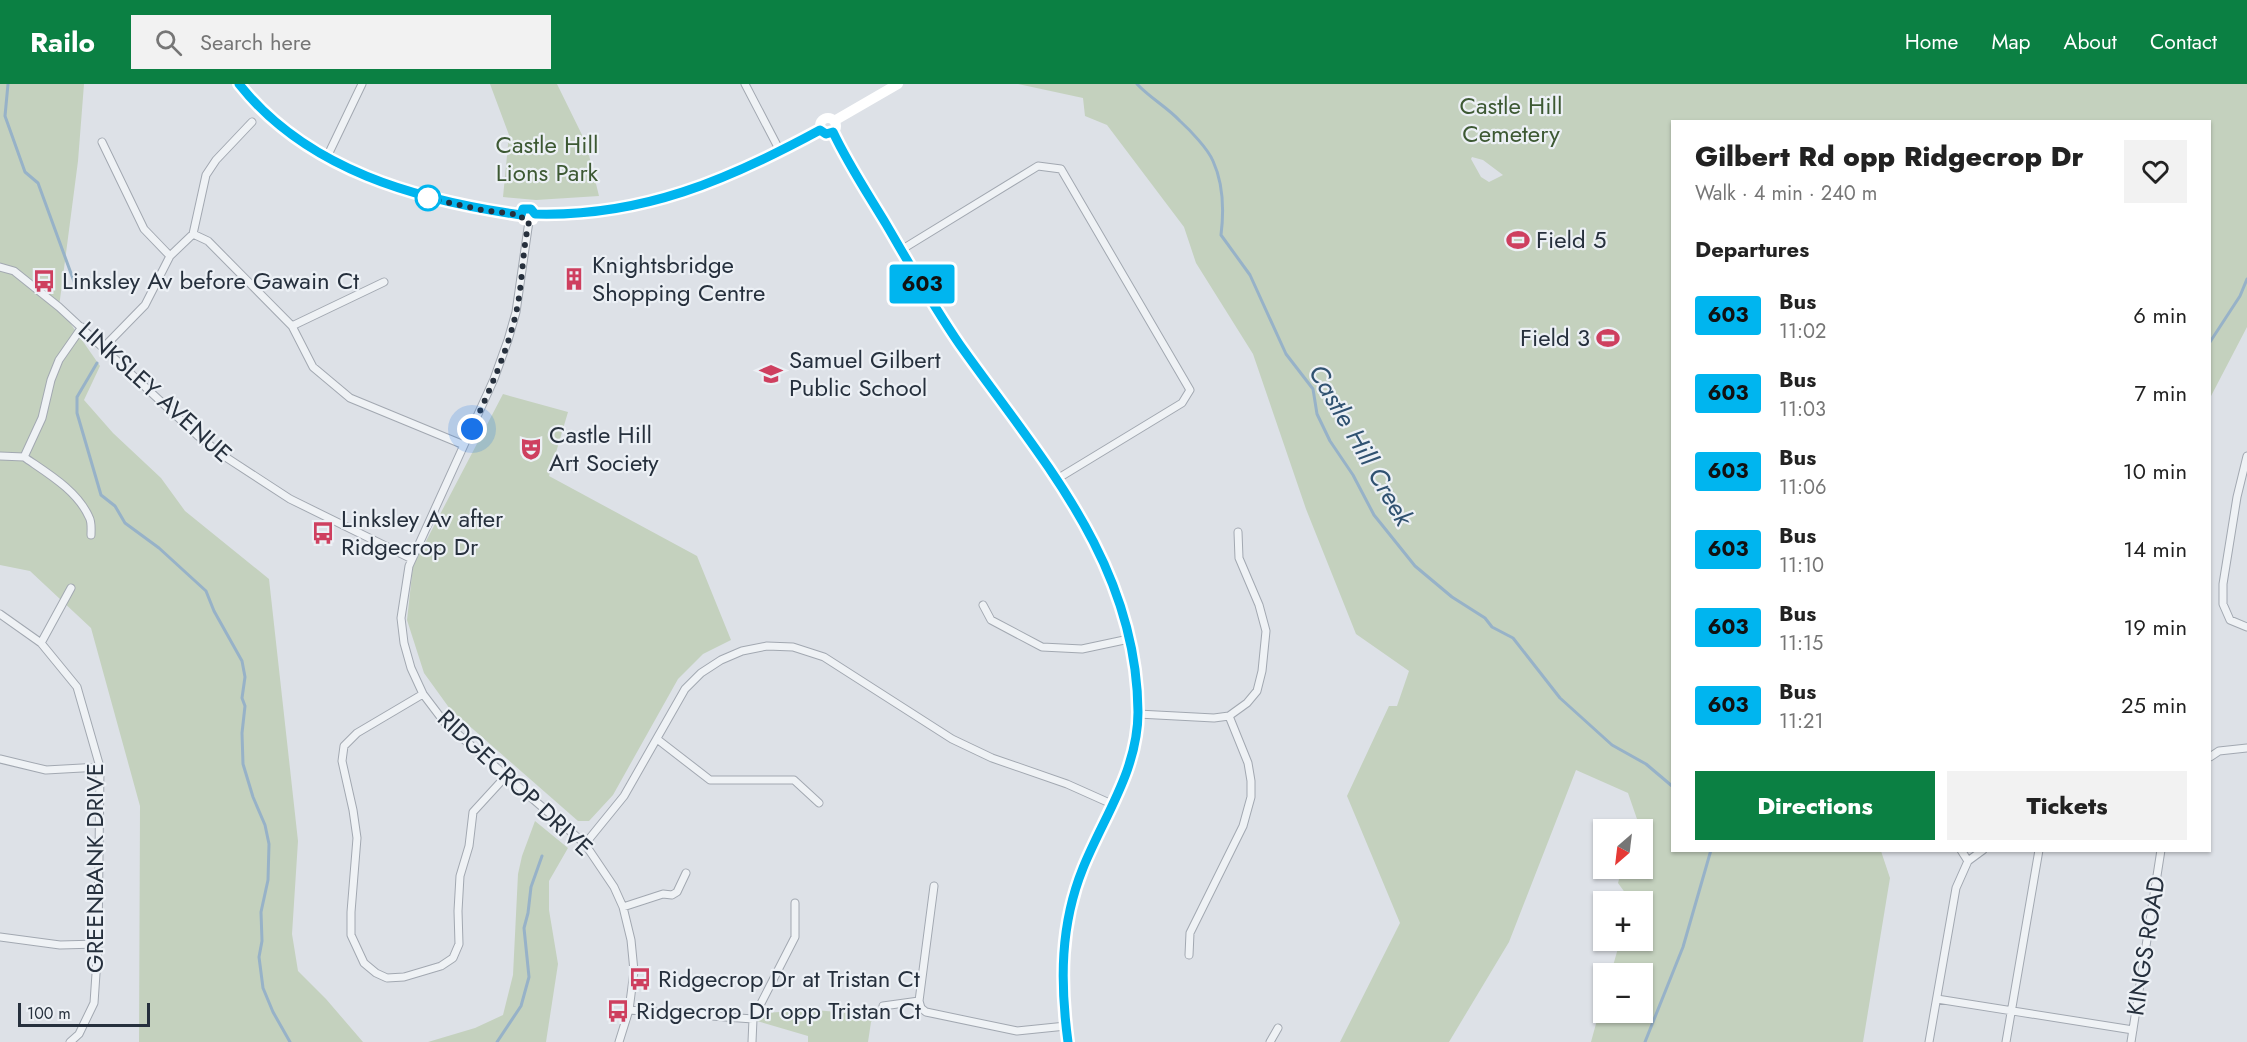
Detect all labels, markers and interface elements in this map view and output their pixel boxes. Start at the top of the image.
search box [131,15,551,69]
text: Railo [30,22,95,63]
icon: search [152,26,185,59]
text: Search here [200,26,311,58]
text: Home [1905,27,1958,57]
text: Map [1991,27,2031,57]
text: About [2064,27,2117,57]
text: Contact [2150,27,2217,57]
park label: Castle Hill Cemetery [1460,88,1562,151]
park label: Castle Hill Lions Park [496,127,599,190]
text: Gilbert Rd opp Ridgecrop Dr [1695,136,2084,177]
button: heart [2124,140,2187,203]
text: Walk · 4 min · 240 m [1695,179,1877,208]
unlabelled marker [415,185,441,211]
place label: Field 5 [1536,222,1607,257]
sports icon: Field 5 [1505,227,1531,253]
text: Departures [1695,233,1809,265]
place label: Knightsbridge Shopping Centre [592,247,765,310]
place label: Linksley Av before Gawain Ct [62,263,359,298]
line badge: 603 [888,264,956,304]
building icon: Knightsbridge Shopping Centre [561,266,587,292]
bus stop icon: Linksley Av before Gawain Ct [31,268,57,294]
text: 603 [902,269,943,299]
text: Bus [1779,285,1816,317]
text: 6 min [2133,299,2187,331]
text: 603 [1708,300,1749,330]
street label: LINKSLEY AVENUE [71,313,240,470]
text: 11:02 [1779,317,1826,346]
place label: Field 3 [1520,320,1590,355]
sports icon: Field 3 [1595,325,1621,351]
place label: Samuel Gilbert Public School [789,342,941,405]
water label: Castle Hill Creek [1299,357,1424,535]
school or university icon: Samuel Gilbert Public School [758,361,784,387]
text: Bus [1779,363,1816,395]
text: 7 min [2134,377,2187,409]
text: 603 [1708,378,1749,408]
text: 11:03 [1779,395,1826,424]
your location [457,414,487,444]
place label: Castle Hill Art Society [549,417,659,480]
theatre icon: Castle Hill Art Society [518,436,544,462]
text: Bus [1779,441,1816,473]
text: 10 min [2123,455,2187,487]
text: 603 [1708,456,1749,486]
text: 11:06 [1779,473,1827,502]
place label: Linksley Av after Ridgecrop Dr [341,501,504,564]
text: Bus [1779,519,1816,551]
bus stop icon: Linksley Av after Ridgecrop Dr [310,520,336,546]
text: 14 min [2123,533,2187,565]
text: 603 [1708,534,1749,564]
text: 11:10 [1779,551,1824,580]
text: Bus [1779,597,1816,629]
text: 19 min [2123,611,2187,643]
text: 603 [1708,612,1749,642]
text: 11:15 [1779,629,1823,658]
text: Bus [1779,675,1816,707]
text: 25 min [2121,689,2187,721]
text: 603 [1708,690,1749,720]
street label: RIDGECROP DRIVE [430,701,601,864]
text: 11:21 [1779,707,1823,736]
street label: GREENBANK DRIVE [77,763,112,973]
button: Directions [1695,771,1935,840]
button: Tickets [1947,771,2187,840]
north arrow [1593,819,1653,879]
map controls [1593,819,1653,1023]
street label: KINGS ROAD [2117,874,2174,1018]
button: + [1593,891,1653,951]
place label: Ridgecrop Dr at Tristan Ct [658,961,920,996]
button: − [1593,963,1653,1023]
bus stop icon: Ridgecrop Dr at Tristan Ct [627,966,653,992]
place label: Ridgecrop Dr opp Tristan Ct [636,993,921,1028]
bus stop icon: Ridgecrop Dr opp Tristan Ct [605,998,631,1024]
scale bar [18,1000,150,1028]
text: 100 m [27,1002,71,1025]

